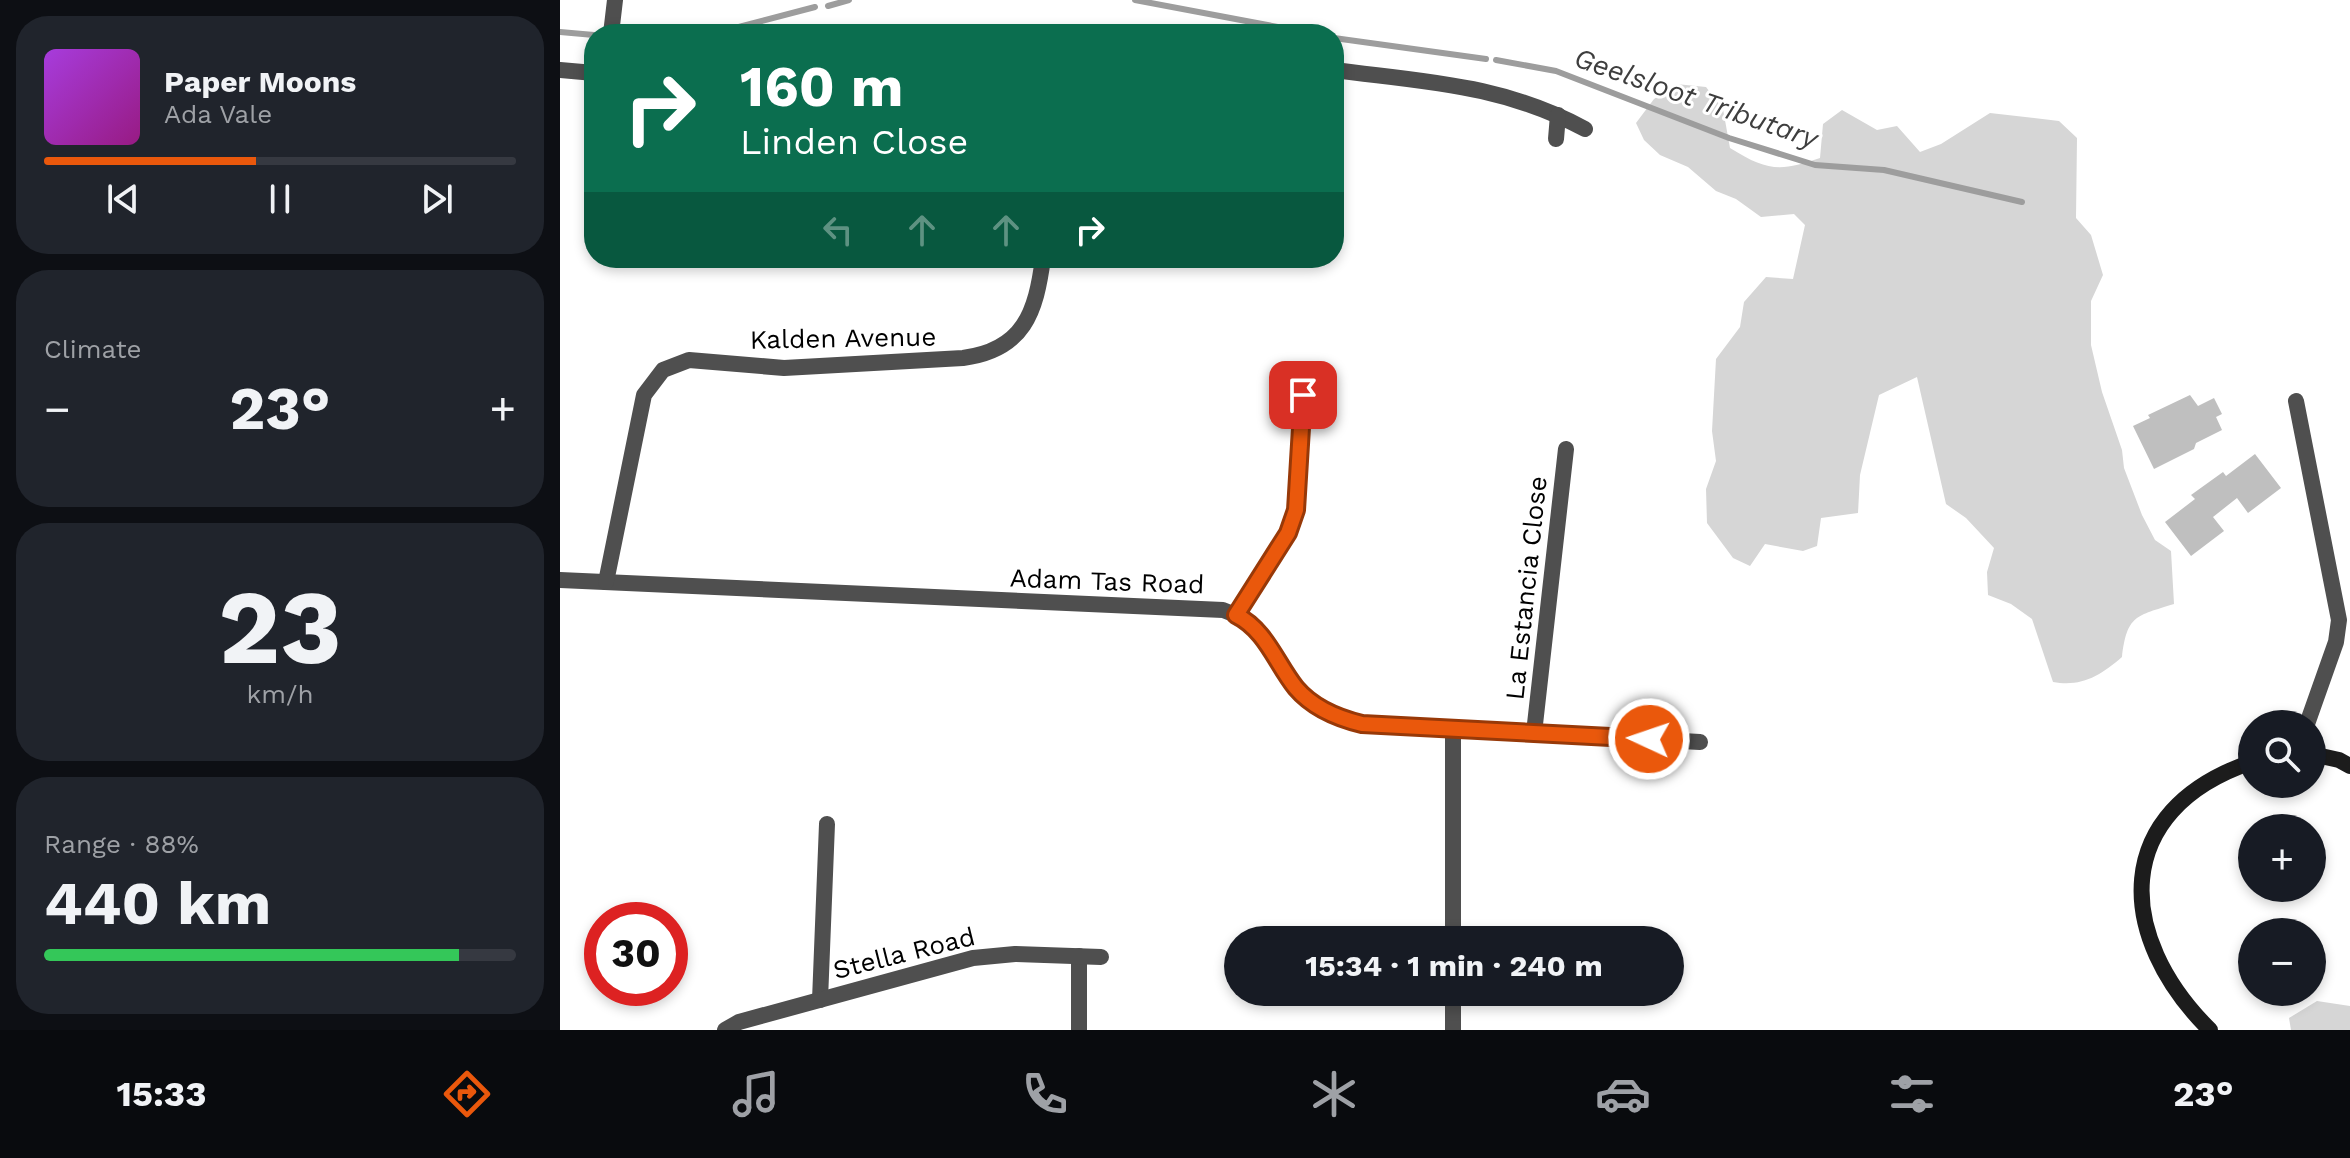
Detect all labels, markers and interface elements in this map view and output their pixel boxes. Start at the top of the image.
water label: Geelsloot Tributary [1570,41,1824,156]
text: 160 m [740,54,903,120]
icon: right [608,56,712,160]
text: Paper Moons [164,64,356,99]
text: Ada Vale [164,99,272,129]
text: Linden Close [740,121,968,163]
icon: previous [101,177,145,221]
icon: pause [258,177,302,221]
icon: next [415,177,459,221]
icon: left [816,208,860,252]
icon: ahead [900,208,944,252]
icon: ahead [984,208,1028,252]
icon: right [1068,208,1112,252]
street label: Kalden Avenue [749,321,937,355]
text: Climate [44,334,142,364]
pin [1269,361,1337,429]
text: 23° [229,373,331,444]
icon: arrive [1281,373,1325,417]
text: − [44,383,71,435]
text: + [489,383,516,435]
street label: La Estancia Close [1499,475,1553,701]
street label: Adam Tas Road [1009,563,1205,599]
text: 23 [218,566,342,688]
text: km/h [247,679,313,709]
position arrow [1607,697,1691,781]
map controls [2238,710,2326,1006]
button: search [2238,710,2326,798]
button: + [2238,814,2326,902]
text: Range · 88% [44,829,199,859]
text: 440 km [44,868,271,939]
speed limit sign: 30 [584,902,688,1006]
button: − [2238,918,2326,1006]
street label: Stella Road [830,921,978,985]
text: 15:34 · 1 min · 240 m [1305,948,1603,983]
icon: directions [439,1066,495,1122]
icon: music [728,1066,784,1122]
icon: phone [1017,1066,1073,1122]
icon: climate [1306,1066,1362,1122]
icon: car [1595,1066,1651,1122]
icon: filters [1884,1066,1940,1122]
text: 15:33 [116,1073,207,1115]
text: 23° [2173,1073,2234,1115]

